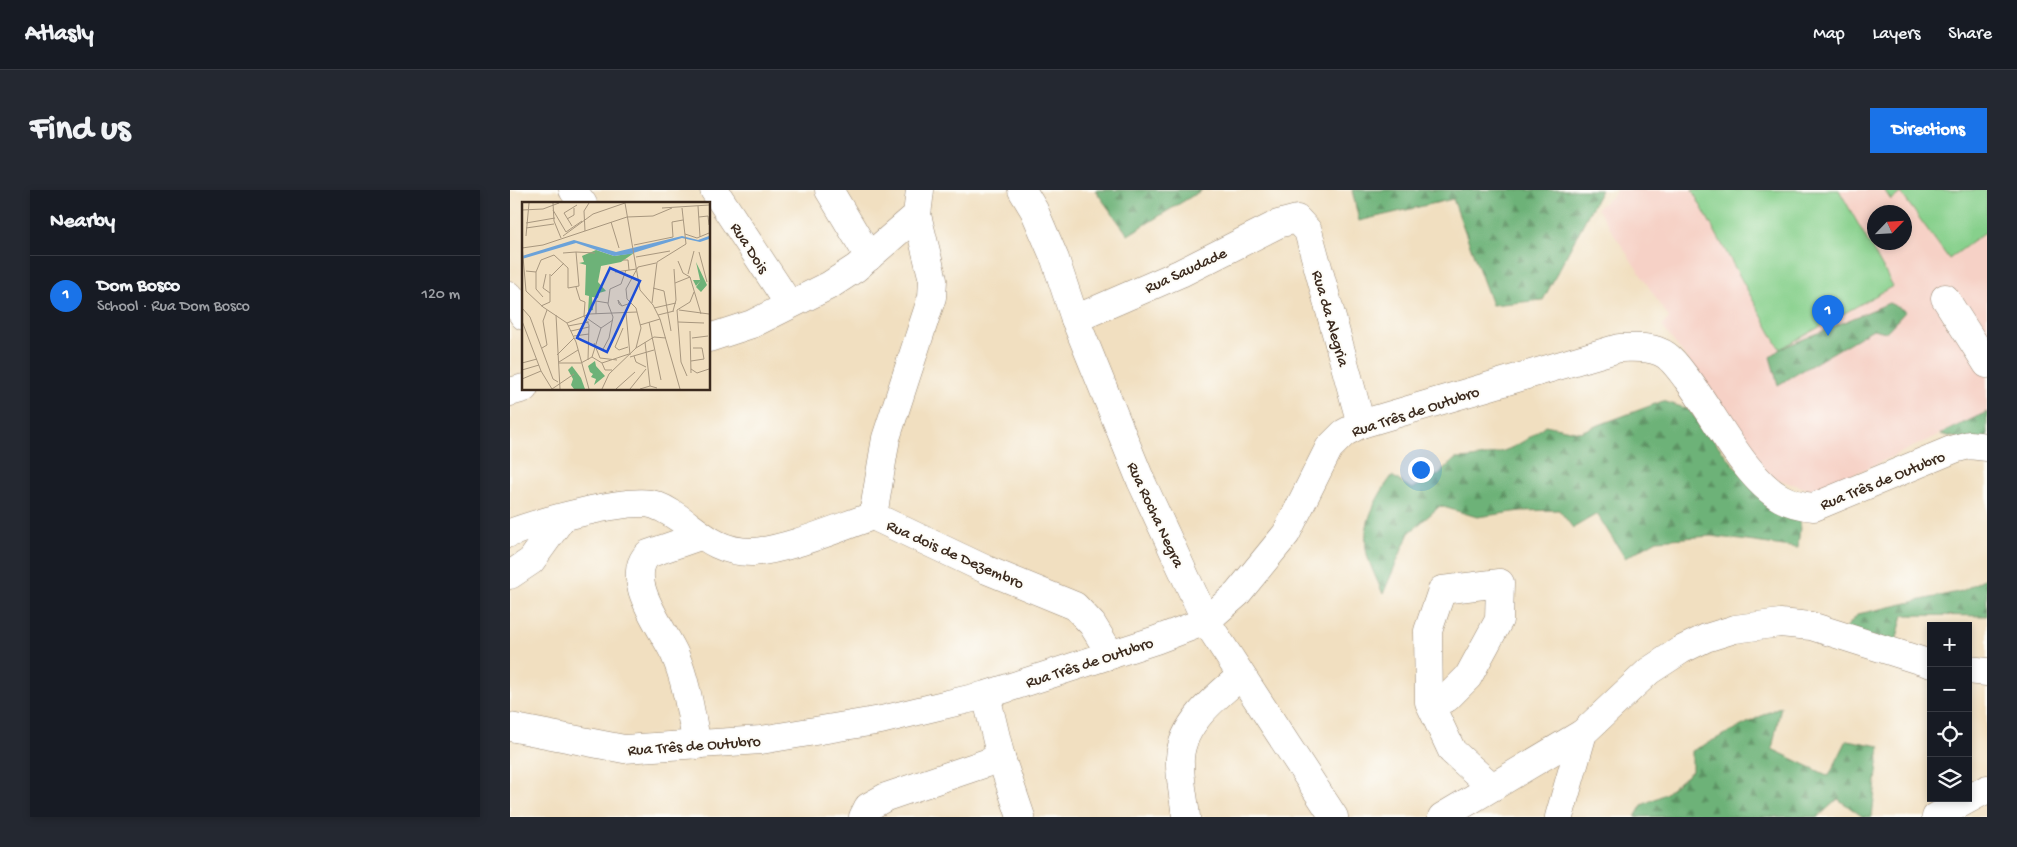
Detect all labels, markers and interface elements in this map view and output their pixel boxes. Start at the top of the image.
text: Atlasly [25,20,94,49]
text: Map [1813,24,1845,45]
text: Layers [1873,24,1920,45]
text: Share [1948,24,1992,45]
button: Directions [1870,108,1987,153]
text: Find us [30,110,130,151]
inset map [522,202,710,390]
north arrow [1867,205,1912,250]
text: Nearby [50,210,115,235]
street label: Rua Dois [725,220,772,279]
street label: Rua Saudade [1142,245,1231,299]
street label: Rua da Alegria [1306,269,1352,370]
text: Dom Bosco [97,275,180,298]
text: 1 [63,286,69,305]
text: 120 m [421,286,460,305]
pin: 1 [1812,295,1844,336]
text: School · Rua Dom Bosco [97,298,250,317]
street label: Rua Três de Outubro [1350,384,1482,443]
street label: Rua Três de Outubro [1818,448,1949,516]
your location [1408,457,1434,483]
street label: Rua Rocha Negra [1121,460,1187,572]
street label: Rua dois de Dezembro [883,517,1026,595]
map controls [1927,622,1972,802]
button: + [1927,622,1972,667]
street label: Rua Três de Outubro [1024,635,1156,694]
button: − [1927,667,1972,712]
button: locate [1927,712,1972,757]
street label: Rua Três de Outubro [627,733,761,762]
button: layers [1927,757,1972,802]

